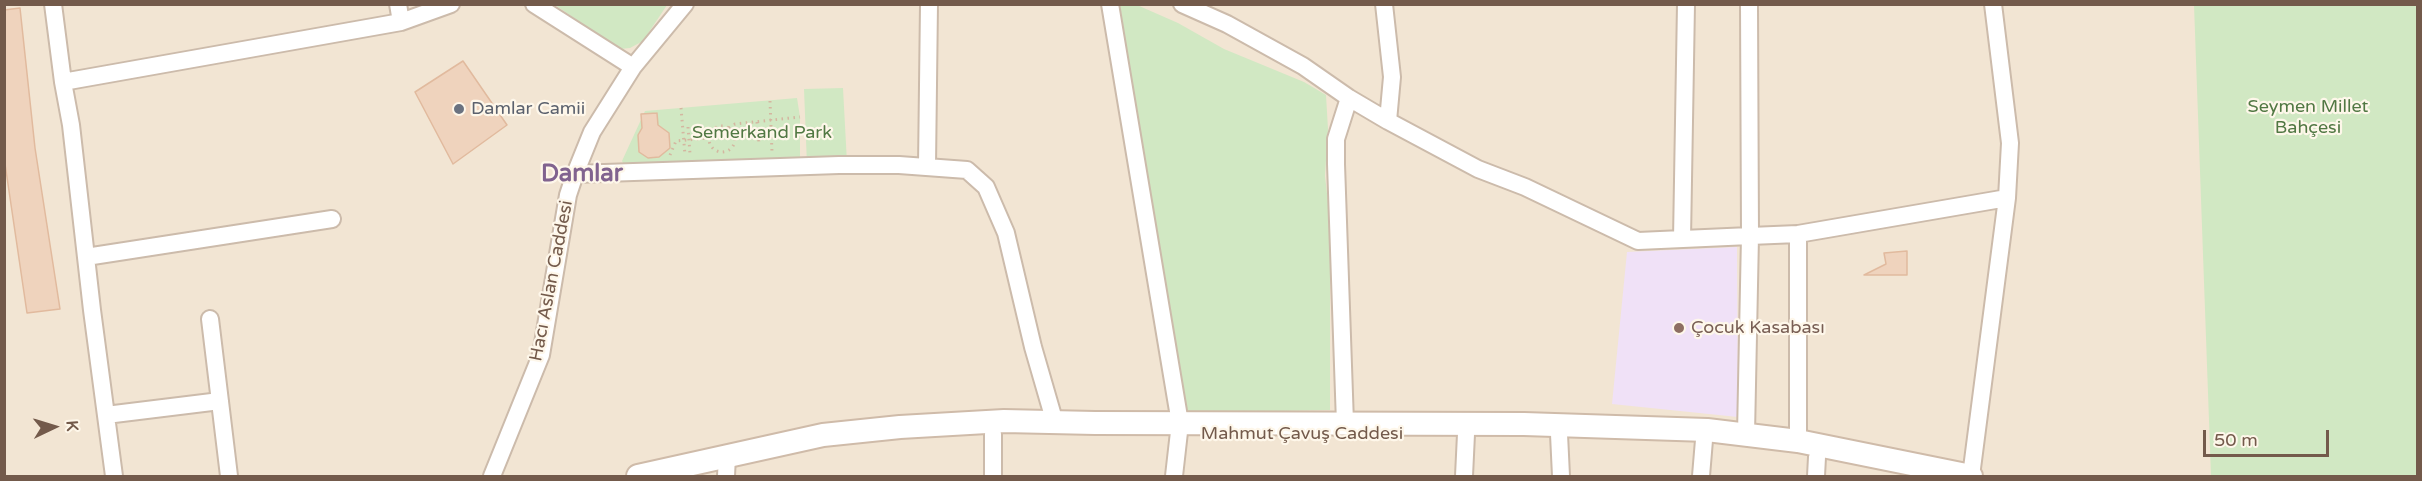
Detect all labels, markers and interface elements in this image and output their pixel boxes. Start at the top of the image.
park label: Seymen Millet Bahçesi [2248,96,2368,138]
place label: Damlar Camii [471,98,585,120]
marker: Damlar Camii [452,102,466,116]
park label: Semerkand Park [692,122,832,144]
district label: Damlar [541,161,623,189]
street label: Hacı Aslan Caddesi [526,199,578,363]
place label: Çocuk Kasabası [1691,317,1825,339]
marker: Çocuk Kasabası [1672,321,1686,335]
north arrow [24,397,84,457]
scale bar [2206,418,2332,456]
text: K [62,420,82,432]
street label: Mahmut Çavuş Caddesi [1201,423,1403,445]
text: 50 m [2214,429,2258,451]

